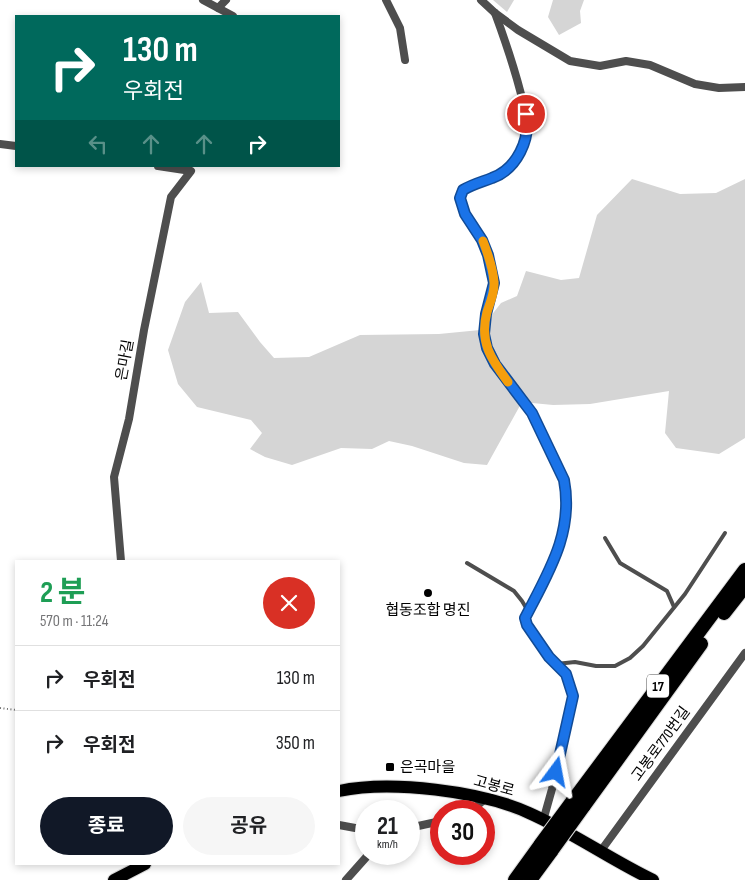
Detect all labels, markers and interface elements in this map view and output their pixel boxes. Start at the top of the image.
text: 130 m [123,29,198,72]
icon: right [40,35,105,100]
text: 우회전 [123,78,184,105]
pin [505,93,547,135]
icon: arrive [512,100,540,128]
icon: left [84,130,112,158]
icon: ahead [137,130,165,158]
icon: ahead [190,130,218,158]
icon: right [243,130,271,158]
street label: 은마길 [112,338,138,382]
text: 2 분 [40,575,85,611]
button: close [263,577,315,629]
marker: 협동조합 명진 [422,587,434,599]
place label: 협동조합 명진 [385,601,471,620]
text: 570 m · 11:24 [40,612,108,631]
icon: right [40,664,68,692]
text: 130 m [277,667,315,690]
text: 우회전 [83,669,135,692]
road number: 17 [647,674,669,698]
street label: 고봉로770번길 [628,703,694,785]
icon: right [40,729,68,757]
text: 350 m [276,732,315,755]
text: 우회전 [83,734,135,757]
position arrow [529,745,581,797]
place label: 은곡마을 [400,758,455,777]
marker: 은곡마을 [384,761,396,773]
street label: 고봉로 [472,771,516,801]
button: 종료 [40,797,173,855]
button: 공유 [183,797,315,855]
speed limit sign: 30 [430,800,495,865]
text: 21 [377,811,398,842]
text: km/h [377,837,398,852]

